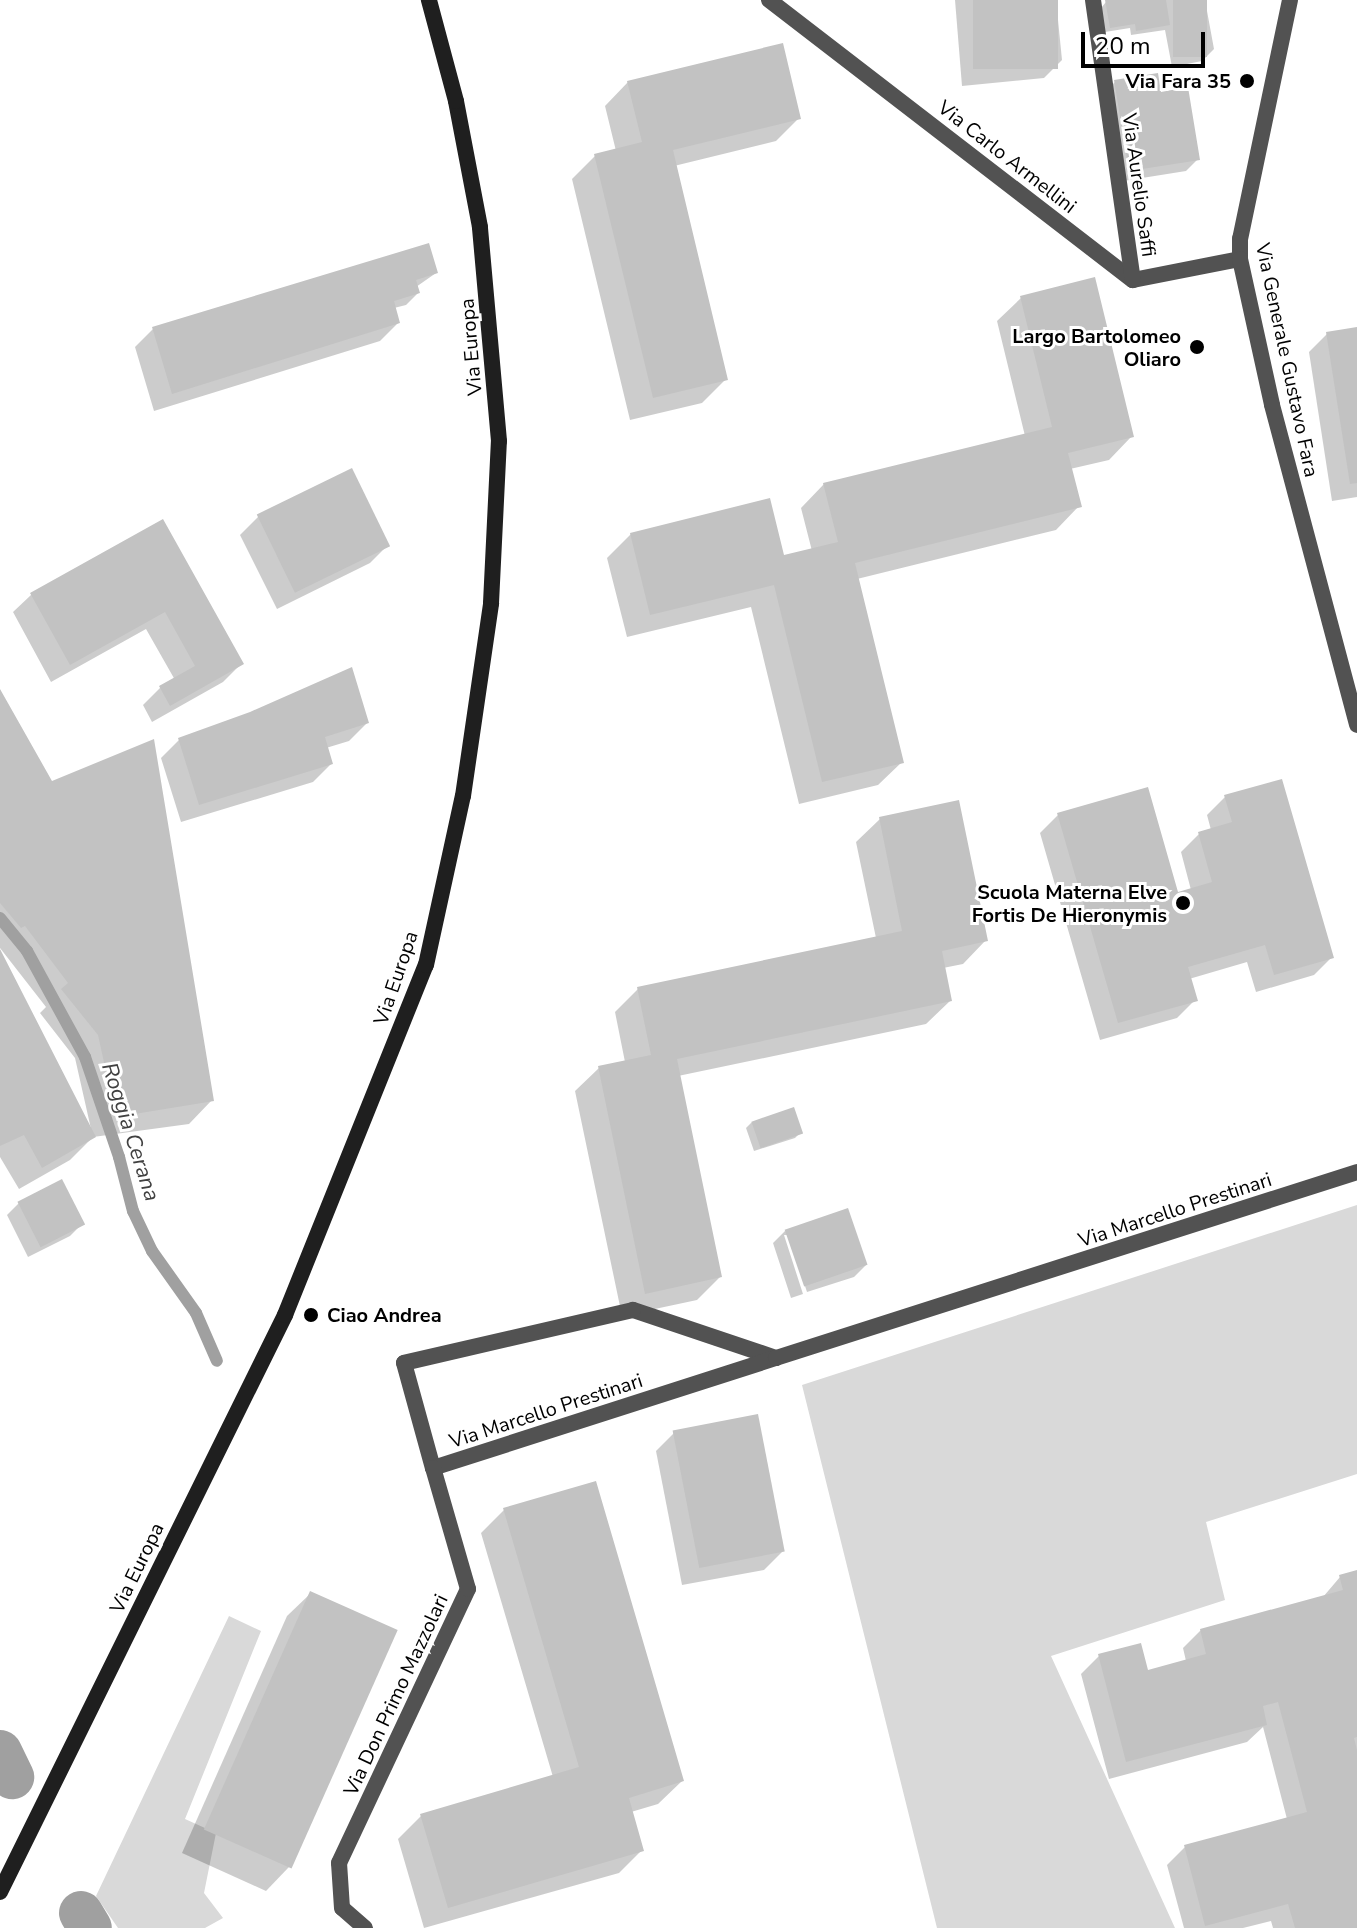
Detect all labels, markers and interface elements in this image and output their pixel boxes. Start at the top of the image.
scale bar [1085,16,1209,66]
text: 20 m [1095,30,1151,62]
place label: Via Fara 35 [1125,69,1231,93]
marker: Via Fara 35 [1238,72,1256,90]
street label: Via Carlo Armellini [933,95,1081,219]
street label: Via Aurelio Saffi [1117,112,1161,258]
street label: Via Generale Gustavo Fara [1250,241,1324,479]
street label: Via Europa [455,297,487,397]
place label: Largo Bartolomeo Oliaro [1012,324,1181,371]
marker: Largo Bartolomeo Oliaro [1188,338,1206,356]
place label: Scuola Materna Elve Fortis De Hieronymis [972,880,1167,927]
marker: Scuola Materna Elve Fortis De Hieronymis [1174,894,1192,912]
street label: Via Europa [369,928,423,1028]
water label: Roggia Cerana [95,1059,165,1205]
street label: Via Marcello Prestinari [1075,1167,1275,1253]
place label: Ciao Andrea [327,1303,442,1327]
marker: Ciao Andrea [302,1306,320,1324]
street label: Via Marcello Prestinari [446,1368,646,1454]
street label: Via Europa [105,1519,169,1617]
street label: Via Don Primo Mazzolari [339,1590,453,1800]

